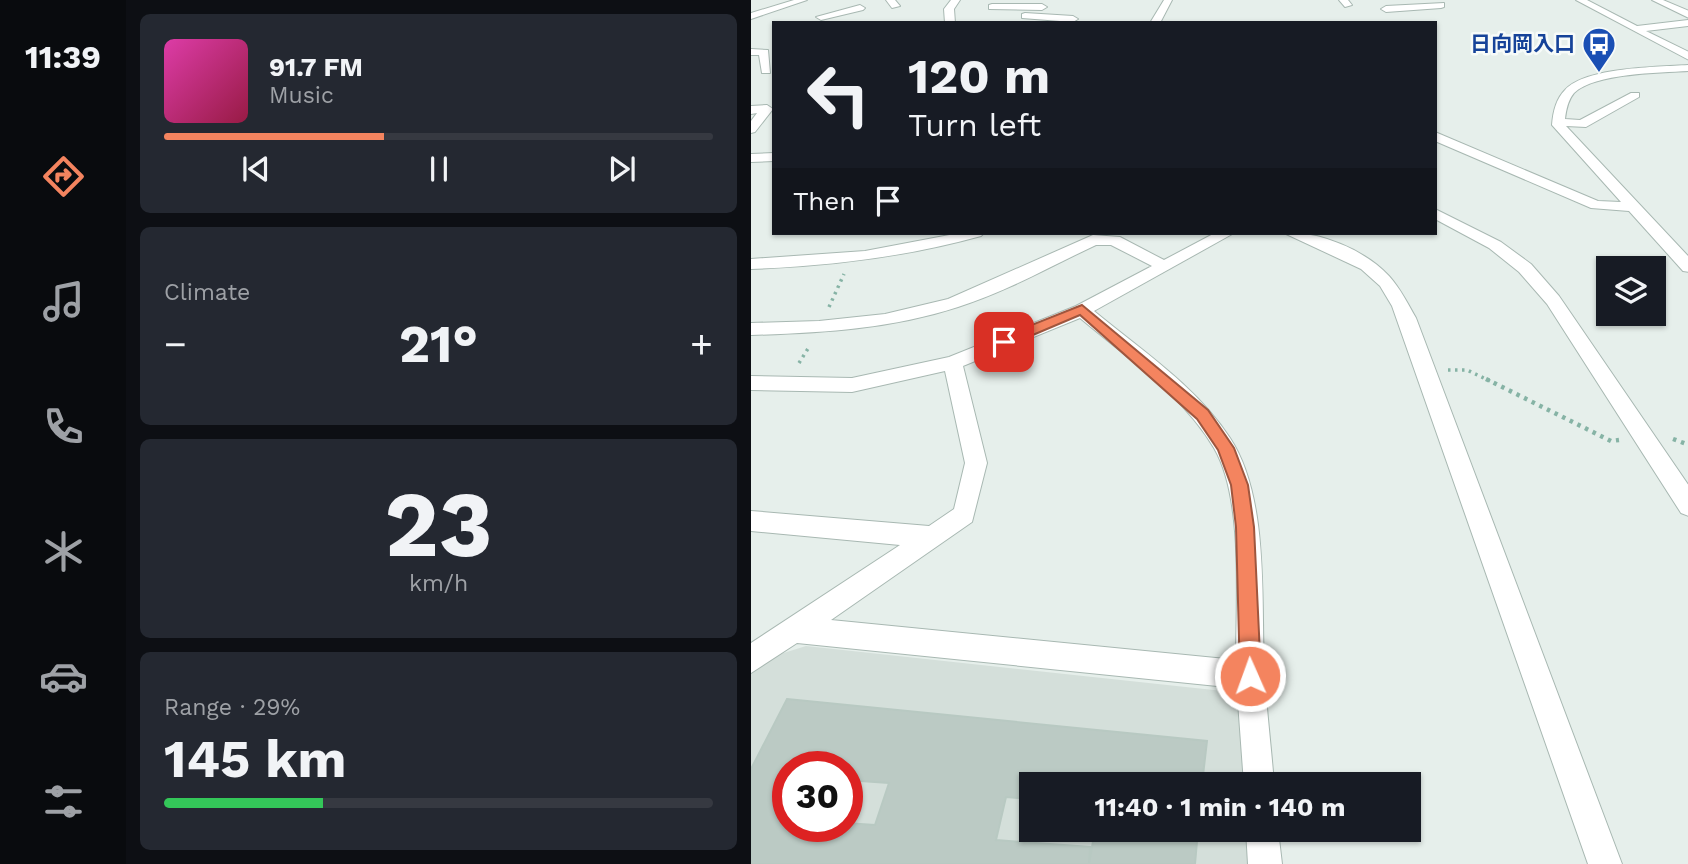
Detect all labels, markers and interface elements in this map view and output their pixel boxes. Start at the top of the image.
bus stop icon: 日向岡入口 [1580,25,1618,74]
place label: 日向岡入口 [1470,31,1575,56]
text: 11:39 [25,38,101,76]
text: 120 m [908,47,1050,105]
icon: left [793,49,884,140]
text: 91.7 FM [269,52,363,82]
text: Music [269,82,334,109]
text: Turn left [908,106,1041,144]
icon: previous [237,150,275,188]
icon: pause [420,150,458,188]
icon: next [603,150,641,188]
icon: directions [39,152,88,201]
icon: arrive [869,182,907,220]
text: Then [793,186,855,216]
map controls [1596,256,1666,326]
button: layers [1596,256,1666,326]
icon: music [39,277,88,326]
text: Climate [164,279,250,306]
pin [974,312,1034,372]
text: 21° [399,314,478,375]
text: − [164,322,187,366]
text: + [690,322,713,366]
icon: arrive [985,323,1023,361]
icon: phone [39,402,88,451]
text: 23 [384,471,493,578]
icon: climate [39,527,88,576]
text: km/h [409,570,468,597]
position arrow [1213,639,1287,713]
icon: car [39,652,88,701]
text: Range · 29% [164,694,300,721]
text: 145 km [164,729,346,790]
speed limit sign: 30 [772,751,863,842]
icon: filters [39,777,88,826]
text: 11:40 · 1 min · 140 m [1095,792,1345,822]

